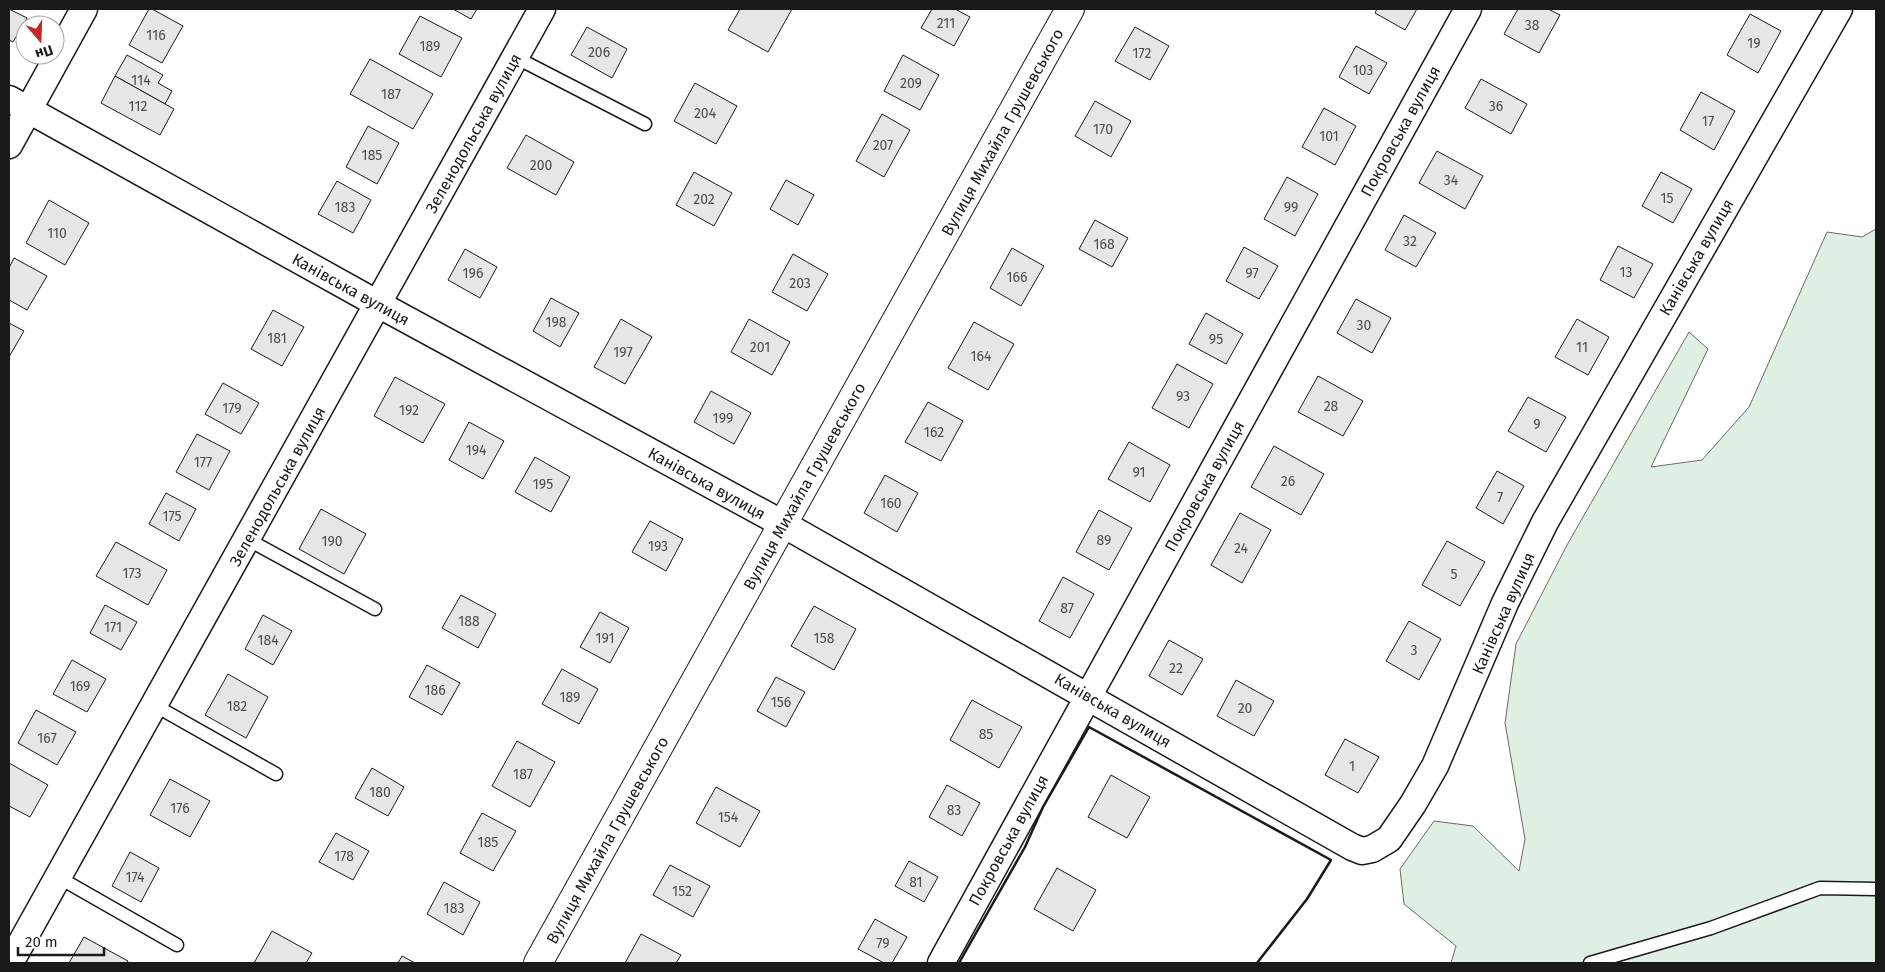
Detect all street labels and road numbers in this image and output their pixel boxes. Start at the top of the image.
street label: Вулиця Михайла Грушевського [937,25,1067,239]
street label: Зеленодольська вулиця [422,50,525,216]
street label: Покровська вулиця [1357,62,1444,200]
street label: Канівська вулиця [1655,196,1738,319]
street label: Канівська вулиця [289,249,413,330]
street label: Вулиця Михайла Грушевського [739,379,869,593]
street label: Зеленодольська вулиця [226,403,329,569]
street label: Покровська вулиця [1161,417,1248,555]
street label: Канівська вулиця [645,443,769,524]
street label: Канівська вулиця [1468,549,1539,677]
street label: Канівська вулиця [1051,669,1174,752]
street label: Вулиця Михайла Грушевського [542,733,672,947]
street label: Покровська вулиця [965,771,1052,909]

